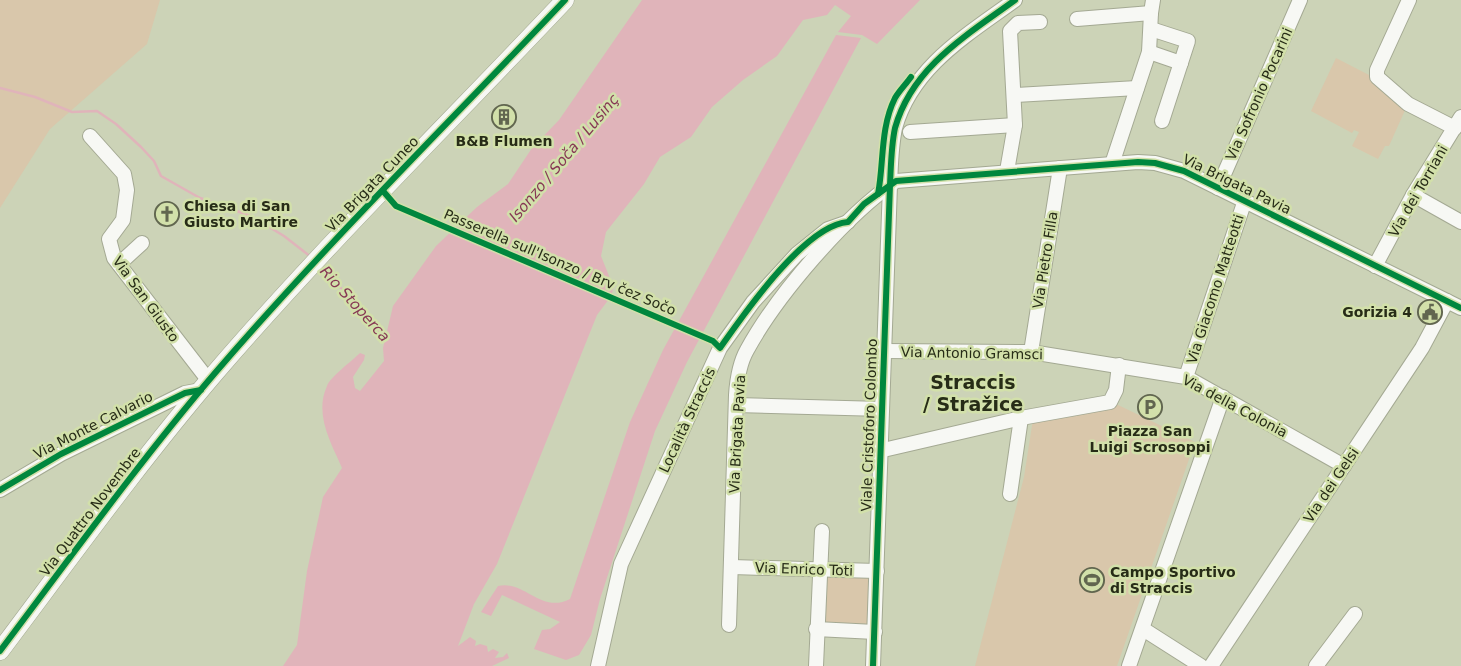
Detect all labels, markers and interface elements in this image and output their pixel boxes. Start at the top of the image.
street label: Via Sofronio Pocarini [1222,25,1296,163]
water label: Isonzo / Soča / Lusinç [505,90,623,225]
building icon: B&B Flumen [491,104,517,130]
street label: Via Brigata Cuneo [322,133,422,235]
place label: B&B Flumen [456,133,552,149]
street label: Via dei Torriani [1385,142,1451,240]
street label: Via Brigata Pavia [1180,151,1294,217]
place label: Chiesa di San Giusto Martire [184,198,298,230]
church icon: Chiesa di San Giusto Martire [154,201,180,227]
street label: Passerella sull'Isonzo / Brv čez Sočo [442,206,678,318]
street label: Via Pietro Filla [1029,210,1061,310]
street label: Via Giacomo Matteotti [1183,212,1247,366]
street label: Via San Giusto [110,253,182,345]
water label: Rio Stoperca [316,262,394,346]
public building icon: Gorizia 4 [1417,299,1443,325]
place label: Gorizia 4 [1342,304,1412,320]
street label: Viale Cristoforo Colombo [858,338,880,512]
street label: Via Antonio Gramsci [901,344,1043,362]
street label: Località Straccis [656,365,718,475]
district label: Straccis / Stražice [923,371,1023,415]
street label: Via della Colonia [1180,372,1290,440]
street label: Via Brigata Pavia [726,374,748,494]
street label: Via Monte Calvario [31,388,155,462]
parking icon: Piazza San Luigi Scrosoppi [1137,394,1163,420]
place label: Piazza San Luigi Scrosoppi [1089,423,1211,455]
street label: Via Quattro Novembre [36,445,144,579]
street label: Via dei Gelsi [1300,445,1362,525]
street label: Via Enrico Toti [755,559,853,579]
place label: Campo Sportivo di Straccis [1110,564,1236,596]
sports icon: Campo Sportivo di Straccis [1079,567,1105,593]

